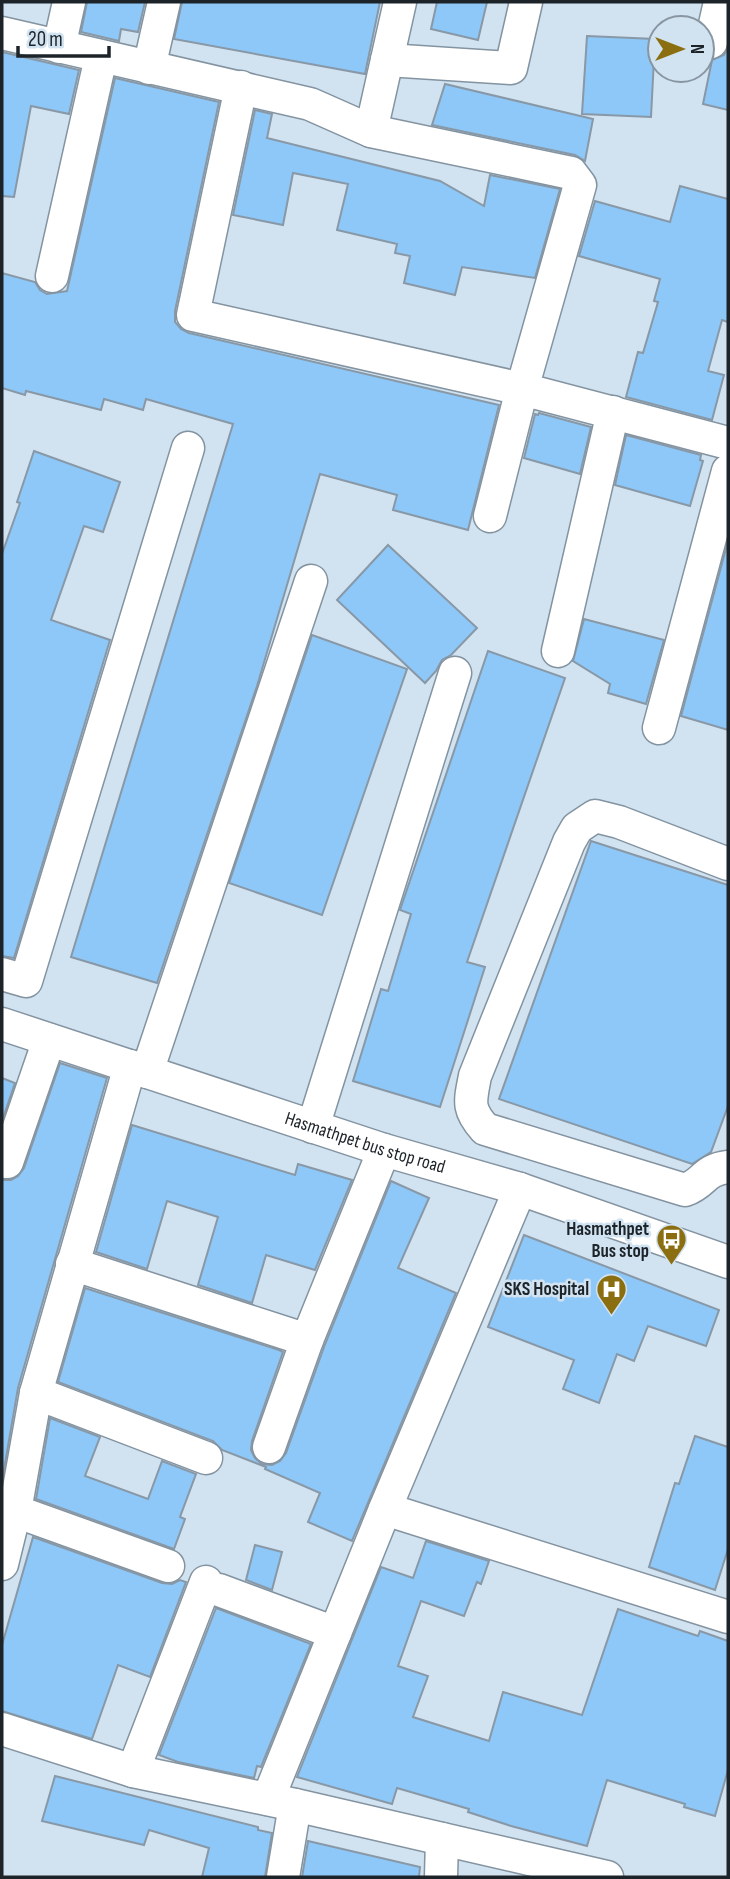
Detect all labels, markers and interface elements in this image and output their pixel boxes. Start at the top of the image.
scale bar [18,14,108,58]
north arrow [646,14,716,84]
text: 20 m [28,27,63,52]
text: N [685,44,708,54]
street label: Hasmathpet bus stop road [282,1107,448,1178]
place label: Hasmathpet Bus stop [566,1218,649,1263]
bus stop icon: Hasmathpet Bus stop [655,1223,689,1267]
hospital icon: SKS Hospital [595,1272,629,1316]
place label: SKS Hospital [504,1278,589,1301]

